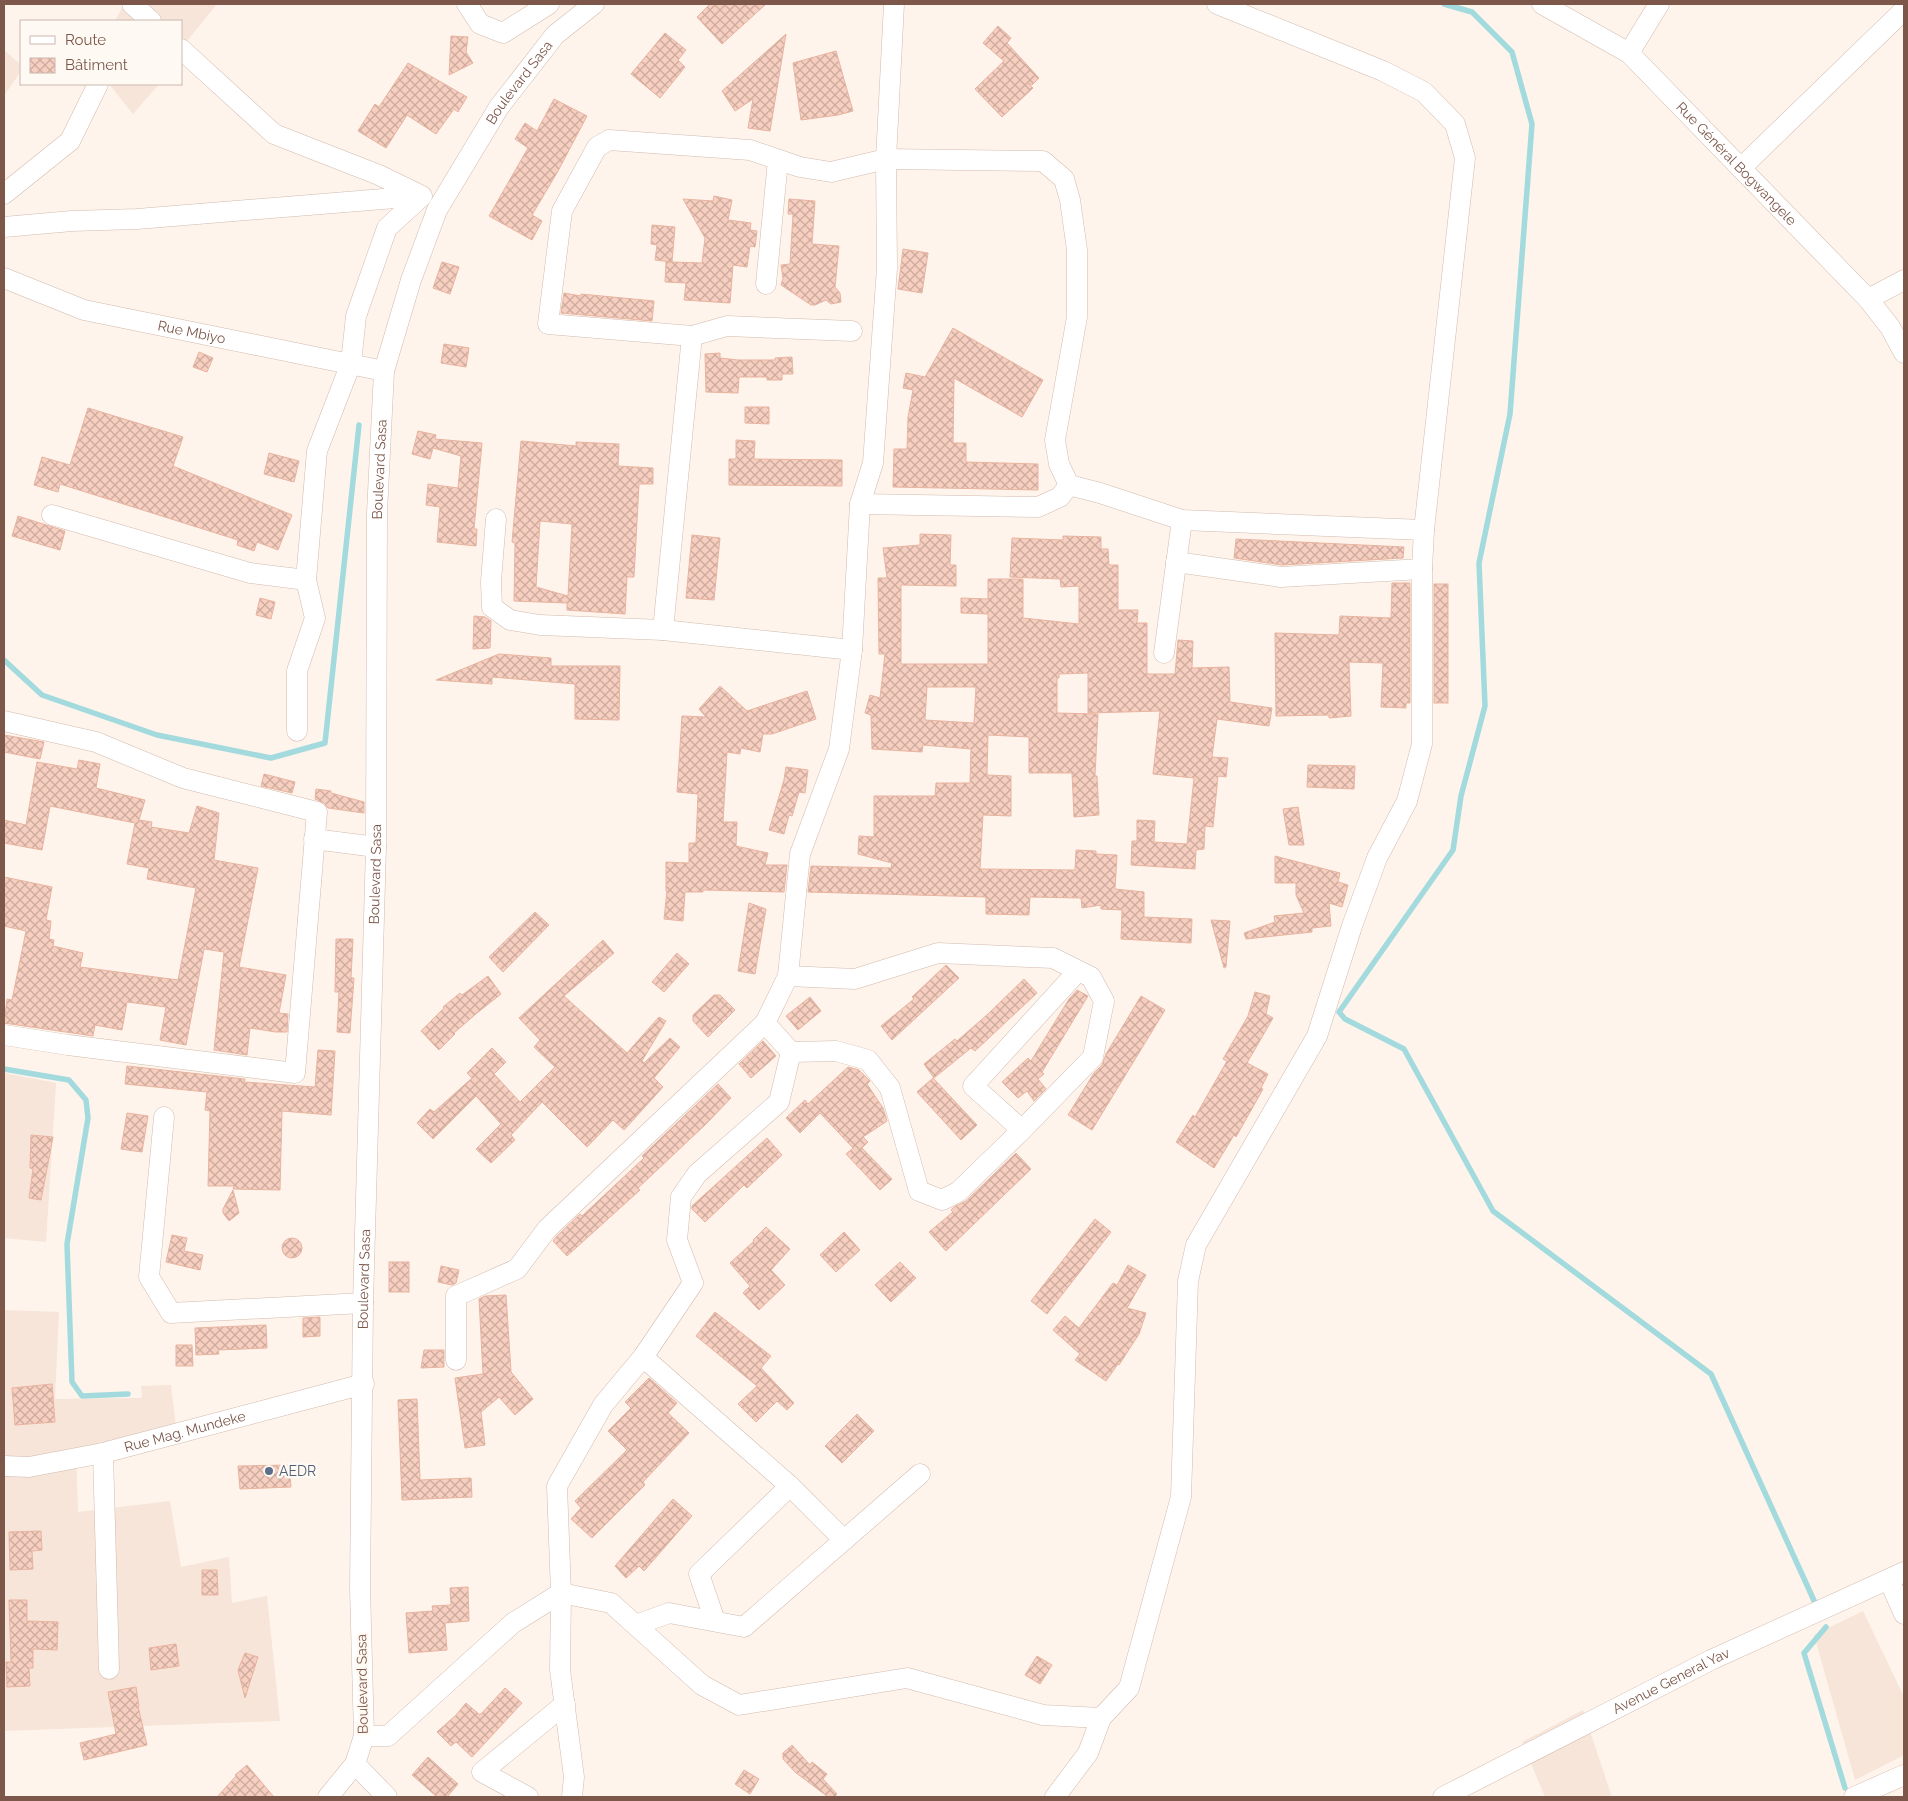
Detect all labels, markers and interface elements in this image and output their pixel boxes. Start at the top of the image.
legend [20,20,182,85]
text: Route [65,31,106,49]
street label: Boulevard Sasa [483,37,556,127]
text: Bâtiment [65,56,128,74]
street label: Rue Général Bogwangele [1673,99,1800,229]
street label: Rue Mbiyo [156,317,227,347]
street label: Boulevard Sasa [369,419,390,519]
street label: Boulevard Sasa [366,824,384,925]
street label: Boulevard Sasa [355,1229,373,1329]
street label: Rue Mag. Mundeke [122,1408,247,1455]
place label: AEDR [279,1463,316,1479]
marker: AEDR [263,1465,275,1477]
street label: Boulevard Sasa [353,1634,371,1734]
street label: Avenue General Yav [1610,1644,1733,1717]

